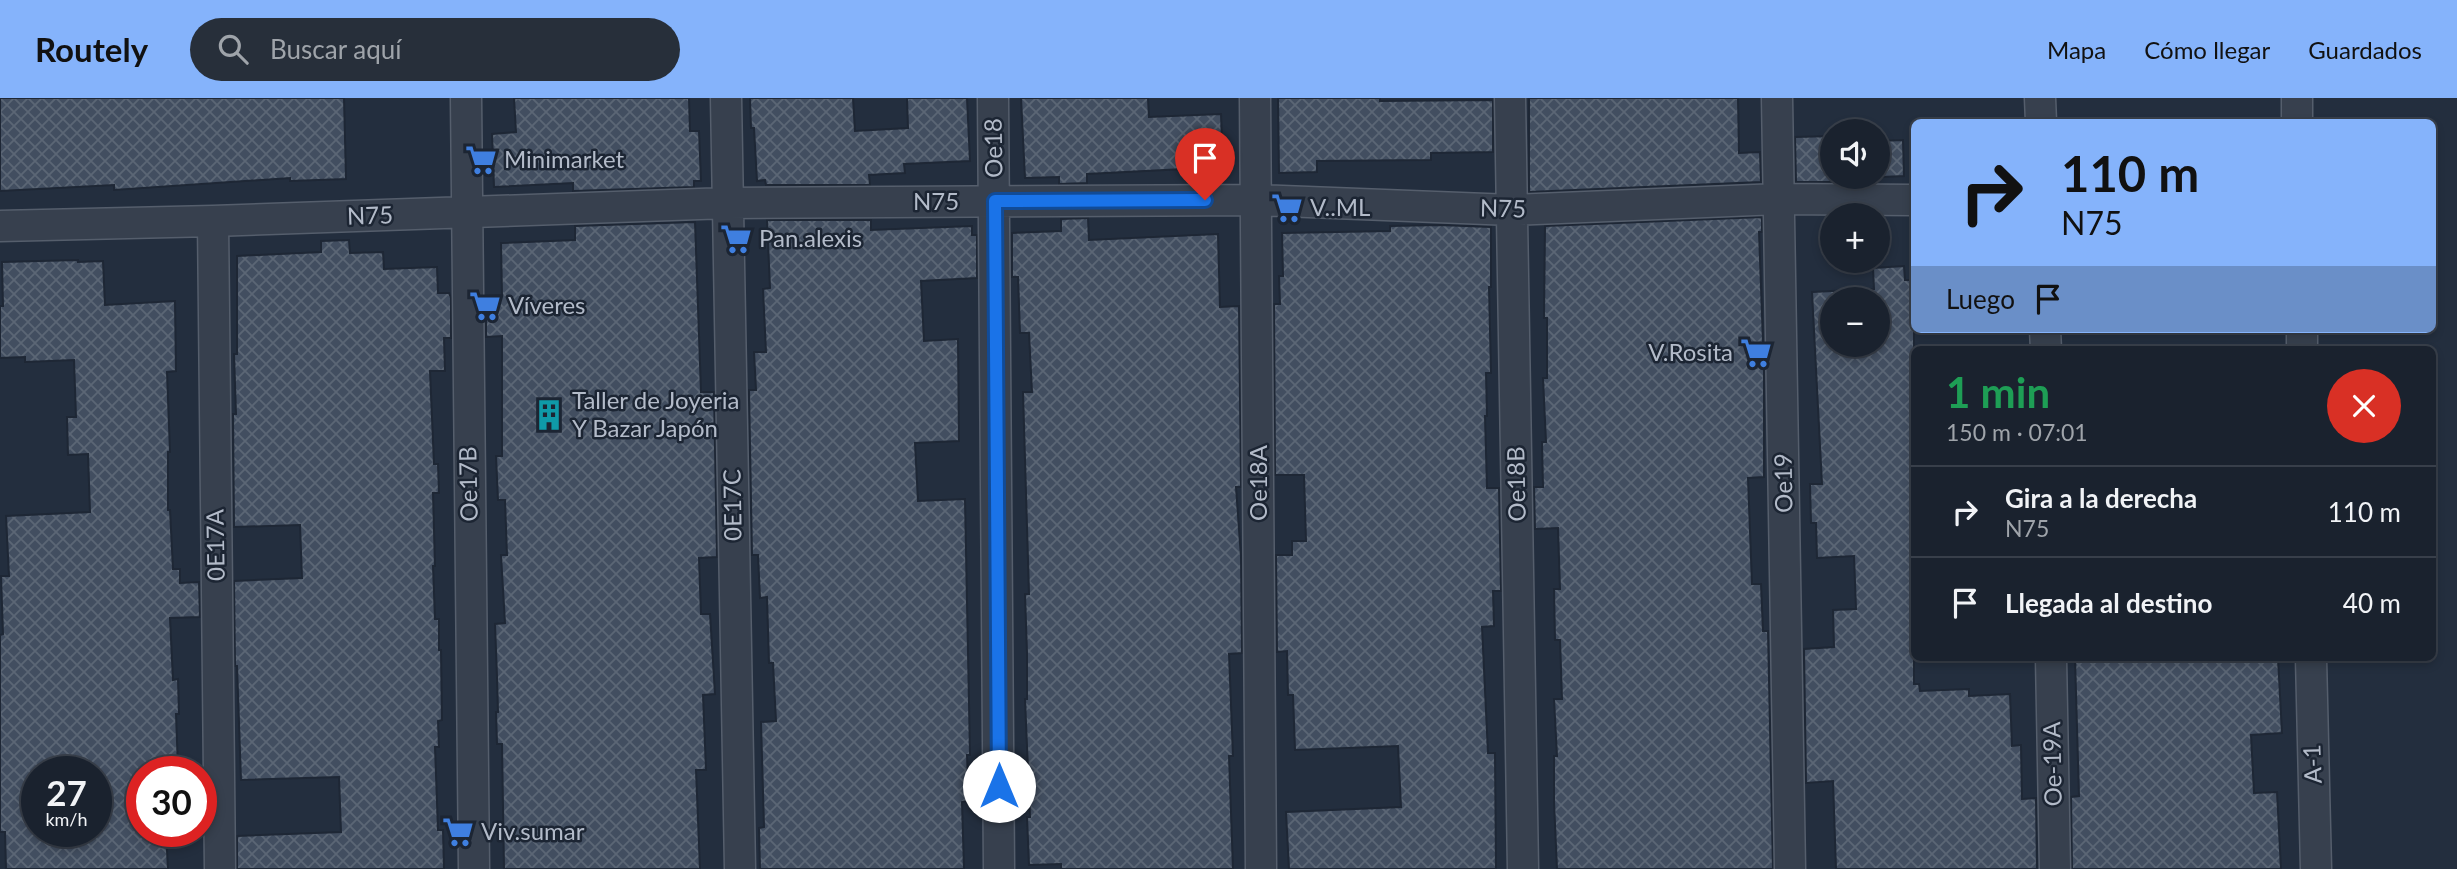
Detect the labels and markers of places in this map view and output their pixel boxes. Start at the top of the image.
pin [1175,128,1235,200]
supermarket icon: Minimarket [464,143,498,177]
place label: Minimarket [504,144,625,173]
supermarket icon: V..ML [1270,191,1304,225]
place label: V..ML [1310,192,1370,221]
supermarket icon: Pan.alexis [719,222,753,256]
place label: Pan.alexis [759,223,862,252]
supermarket icon: Víveres [468,289,502,323]
place label: Víveres [508,290,586,319]
supermarket icon: V.Rosita [1739,336,1773,370]
place label: V.Rosita [1648,337,1733,366]
place label: Taller de Joyeria Y Bazar Japón [572,385,739,442]
building icon: Taller de Joyeria Y Bazar Japón [532,398,566,432]
supermarket icon: Viv.sumar [441,815,475,849]
place label: Viv.sumar [481,816,585,845]

